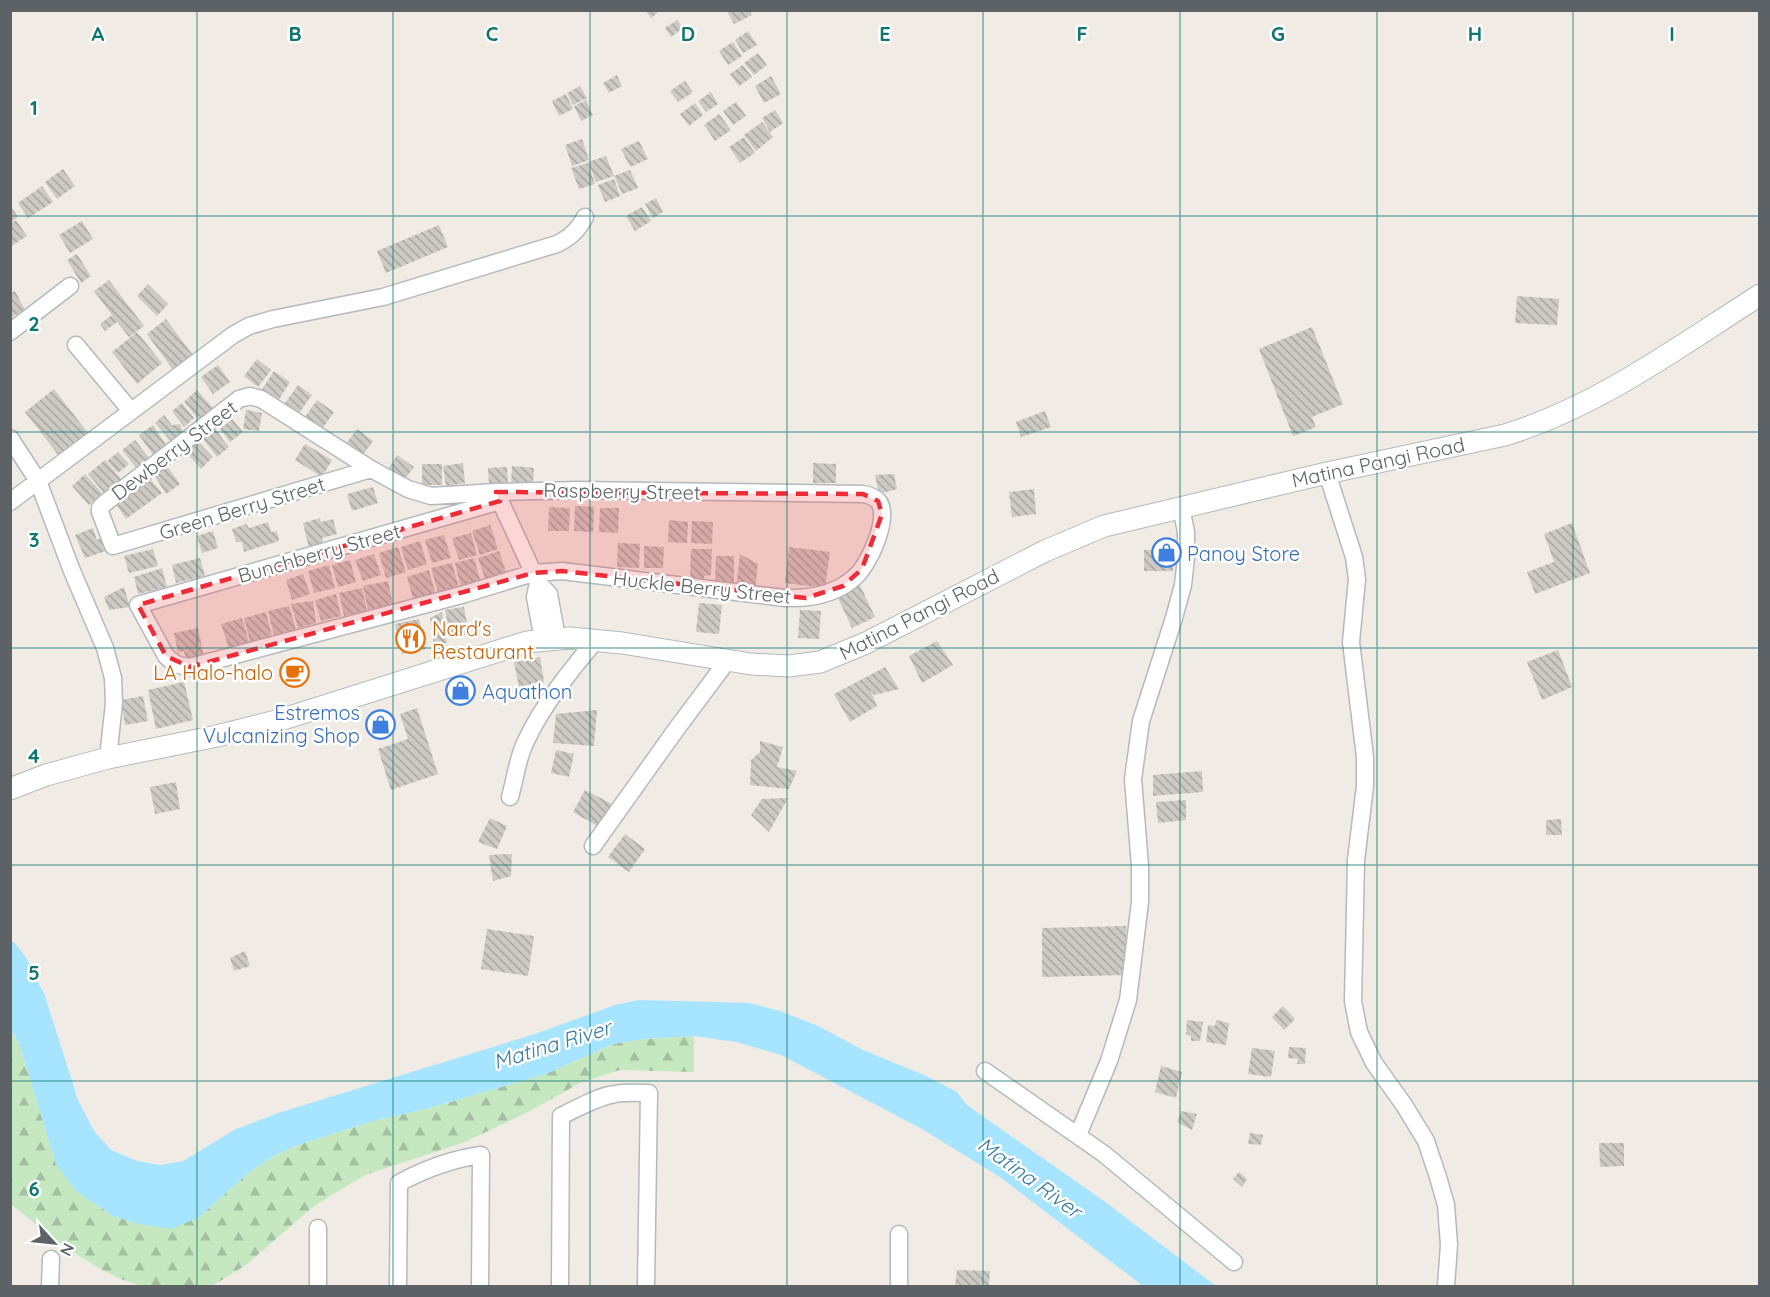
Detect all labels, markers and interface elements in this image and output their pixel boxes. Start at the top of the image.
text: A [92,21,105,46]
text: B [288,21,302,46]
text: C [486,21,499,46]
text: D [681,21,695,46]
text: E [879,21,891,46]
text: F [1076,21,1088,46]
text: G [1271,21,1285,46]
text: H [1468,21,1482,46]
text: I [1669,21,1675,46]
text: 1 [30,95,38,120]
text: 2 [28,311,40,336]
street label: Dewberry Street [106,394,242,505]
street label: Matina Pangi Road [1289,431,1467,493]
street label: Green Berry Street [156,471,328,545]
street label: Raspberry Street [543,477,701,505]
street label: Bunchberry Street [235,518,403,588]
text: 3 [29,527,39,552]
shop icon: Panoy Store [1150,537,1182,569]
place label: Panoy Store [1187,541,1300,566]
street label: Matina Pangi Road [835,563,1003,665]
street label: Huckle Berry Street [612,565,793,609]
place label: Nard's Restaurant [432,616,534,664]
restaurant icon: Nard's Restaurant [395,623,427,655]
cafe icon: LA Halo-halo [278,656,310,688]
place label: LA Halo-halo [153,660,273,685]
shop icon: Aquathon [445,675,477,707]
place label: Aquathon [482,679,572,704]
place label: Estremos Vulcanizing Shop [203,700,360,748]
shop icon: Estremos Vulcanizing Shop [365,708,397,740]
text: 4 [28,743,40,768]
text: 5 [28,960,40,985]
water label: Matina River [490,1013,617,1074]
water label: Matina River [973,1131,1089,1225]
text: 6 [28,1176,40,1201]
north arrow [24,1213,84,1273]
text: N [56,1240,79,1260]

